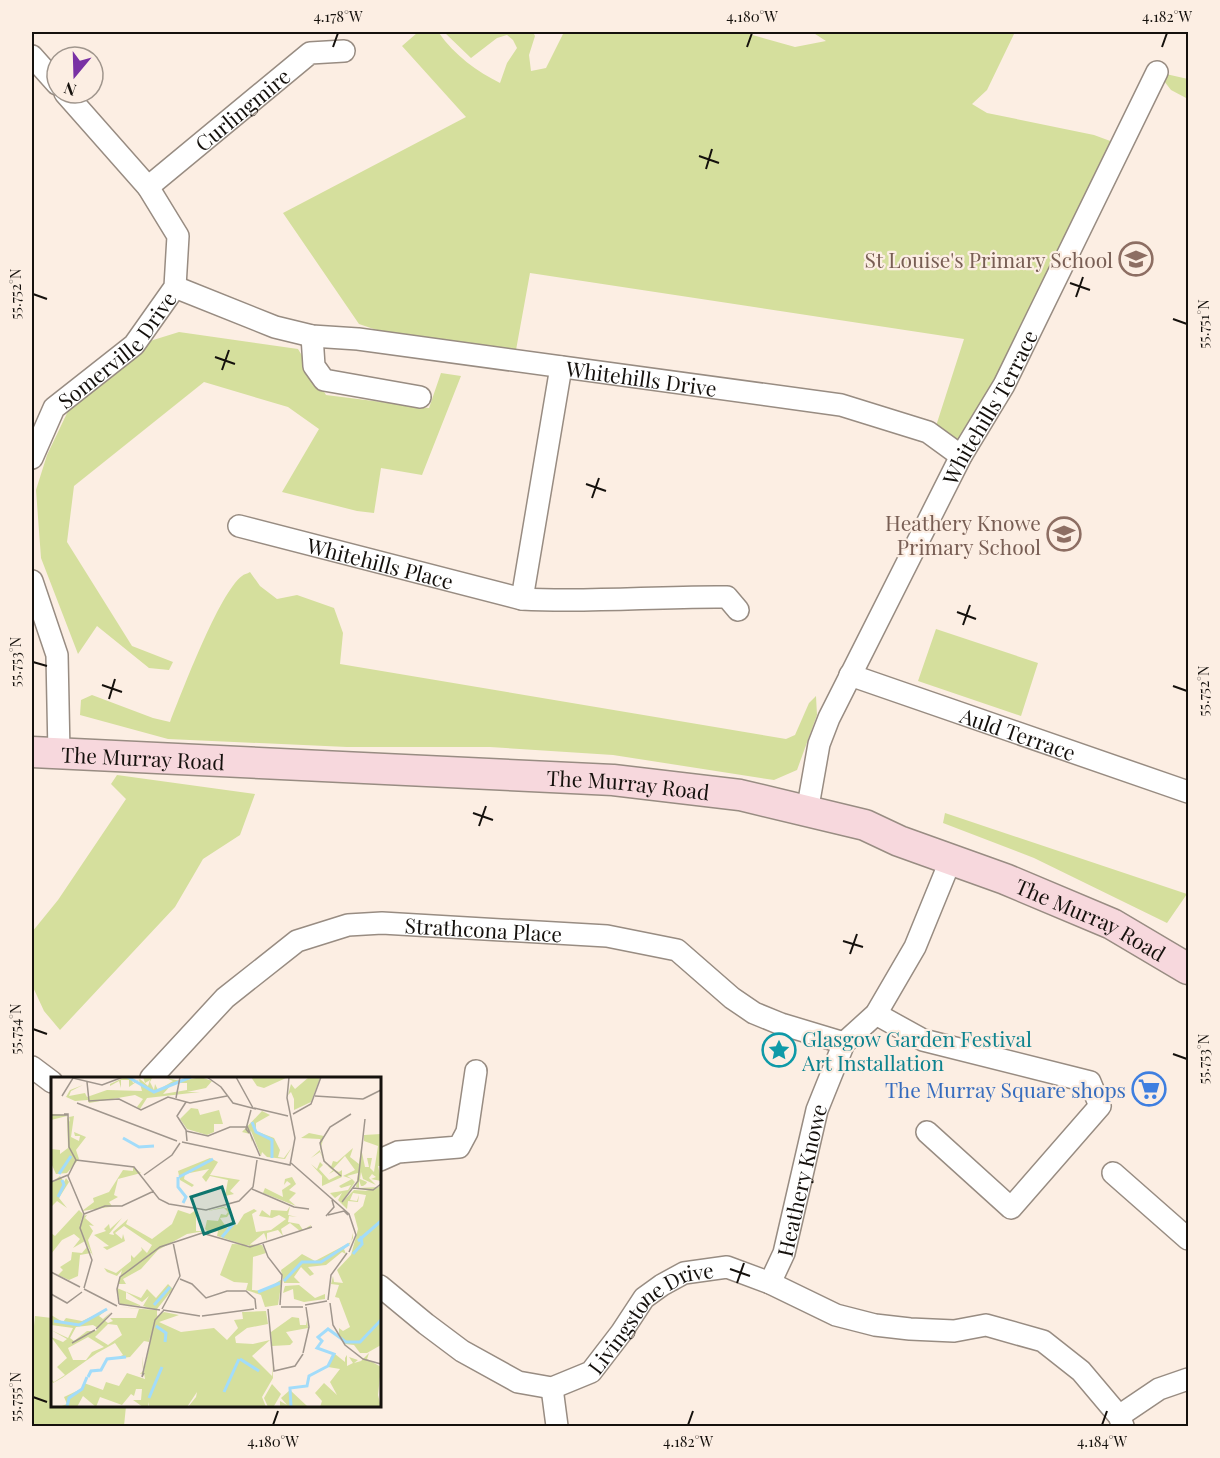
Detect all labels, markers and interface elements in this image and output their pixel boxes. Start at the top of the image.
text: 4.178°W [313,6,363,26]
text: 4.180°W [726,6,778,26]
text: 4.182°W [1142,6,1192,26]
north arrow [45,45,105,105]
street label: Curlingmire [189,62,295,157]
text: N [61,78,79,101]
school or university icon: St Louise's Primary School [1118,241,1154,277]
place label: St Louise's Primary School [865,245,1113,273]
text: 55.752°N [5,268,25,320]
street label: Somerville Drive [51,285,182,414]
text: 55.751°N [1193,299,1213,349]
street label: Whitehills Terrace [935,325,1043,490]
street label: Whitehills Drive [563,353,719,402]
place label: Heathery Knowe Primary School [885,508,1041,560]
school or university icon: Heathery Knowe Primary School [1046,516,1082,552]
street label: Whitehills Place [303,530,457,595]
text: 55.753°N [5,636,25,687]
text: 55.752°N [1193,665,1213,717]
street label: Auld Terrace [956,700,1080,766]
street label: The Murray Road [61,739,225,775]
street label: The Murray Road [546,763,711,805]
street label: The Murray Road [1011,871,1171,967]
street label: Strathcona Place [404,910,563,947]
text: 55.754°N [5,1003,25,1055]
place label: Glasgow Garden Festival Art Installation [801,1024,1032,1076]
place icon: Glasgow Garden Festival Art Installation [761,1032,797,1068]
text: 55.753°N [1193,1033,1213,1084]
supermarket icon: The Murray Square shops [1131,1071,1167,1107]
place label: The Murray Square shops [885,1075,1126,1103]
inset map [51,1077,381,1407]
street label: Heathery Knowe [770,1099,832,1259]
street label: Livingstone Drive [581,1255,715,1379]
text: 55.755°N [5,1371,25,1422]
text: 4.180°W [247,1431,299,1451]
text: 4.182°W [663,1431,713,1451]
text: 4.184°W [1077,1431,1127,1451]

